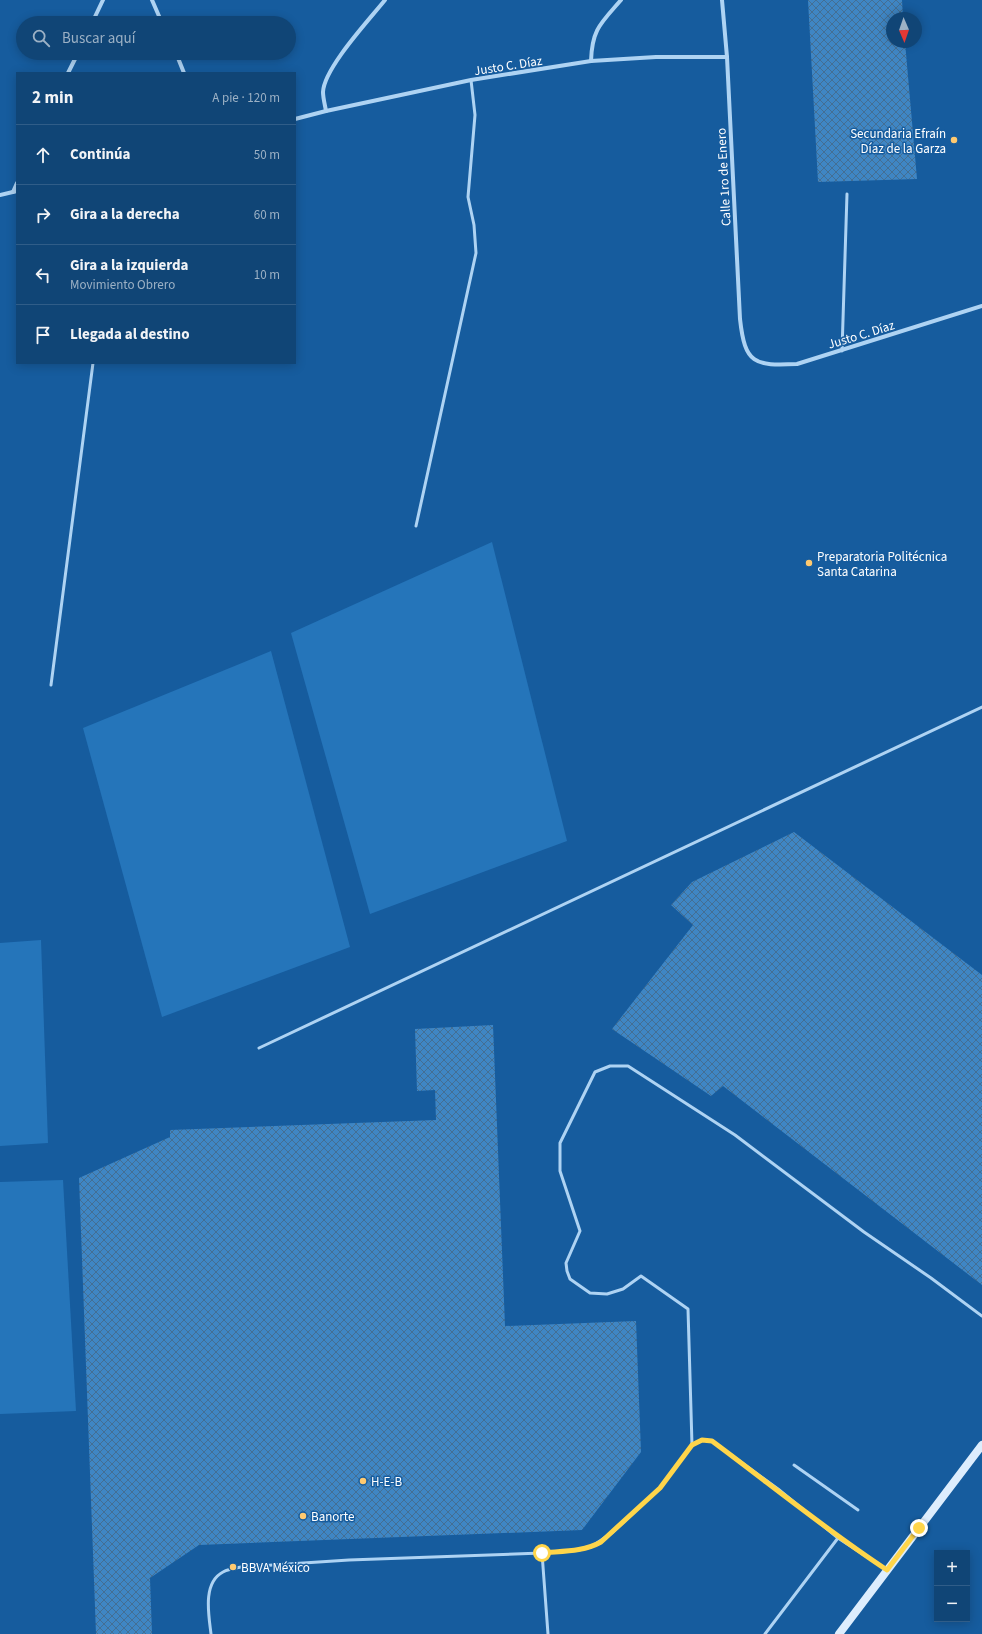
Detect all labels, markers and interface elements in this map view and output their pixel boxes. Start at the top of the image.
north arrow [886,12,922,48]
search box [16,16,296,60]
icon: search [30,27,52,49]
text: Buscar aquí [62,28,135,49]
street label: Justo C. Díaz [473,52,544,80]
text: 2 min [32,86,73,110]
text: A pie · 120 m [212,89,280,107]
place label: Secundaria Efraín Díaz de la Garza [850,125,946,158]
street label: Calle 1ro de Enero [712,127,736,226]
marker: Secundaria Efraín Díaz de la Garza [949,135,959,145]
icon: ahead [32,144,54,166]
text: Continúa [70,144,131,165]
text: 50 m [254,146,280,164]
icon: right [32,204,54,226]
text: Gira a la derecha [70,204,180,225]
text: 60 m [254,206,280,224]
text: Gira a la izquierda [70,255,189,276]
icon: left [32,264,54,286]
text: 10 m [254,266,280,284]
text: Movimiento Obrero [70,276,175,294]
street label: Justo C. Díaz [826,316,897,354]
icon: arrive [32,324,54,346]
text: Llegada al destino [70,324,190,345]
place label: Preparatoria Politécnica Santa Catarina [817,548,947,581]
marker: Preparatoria Politécnica Santa Catarina [804,558,814,568]
place label: H-E-B [371,1473,402,1491]
marker: H-E-B [358,1476,368,1486]
place label: Banorte [311,1508,355,1526]
marker: Banorte [298,1511,308,1521]
route end [910,1519,928,1537]
route start [533,1544,551,1562]
map controls [934,1550,970,1622]
button: + [934,1550,970,1586]
place label: BBVA México [241,1559,310,1577]
marker: BBVA México [228,1562,238,1572]
button: − [934,1586,970,1622]

